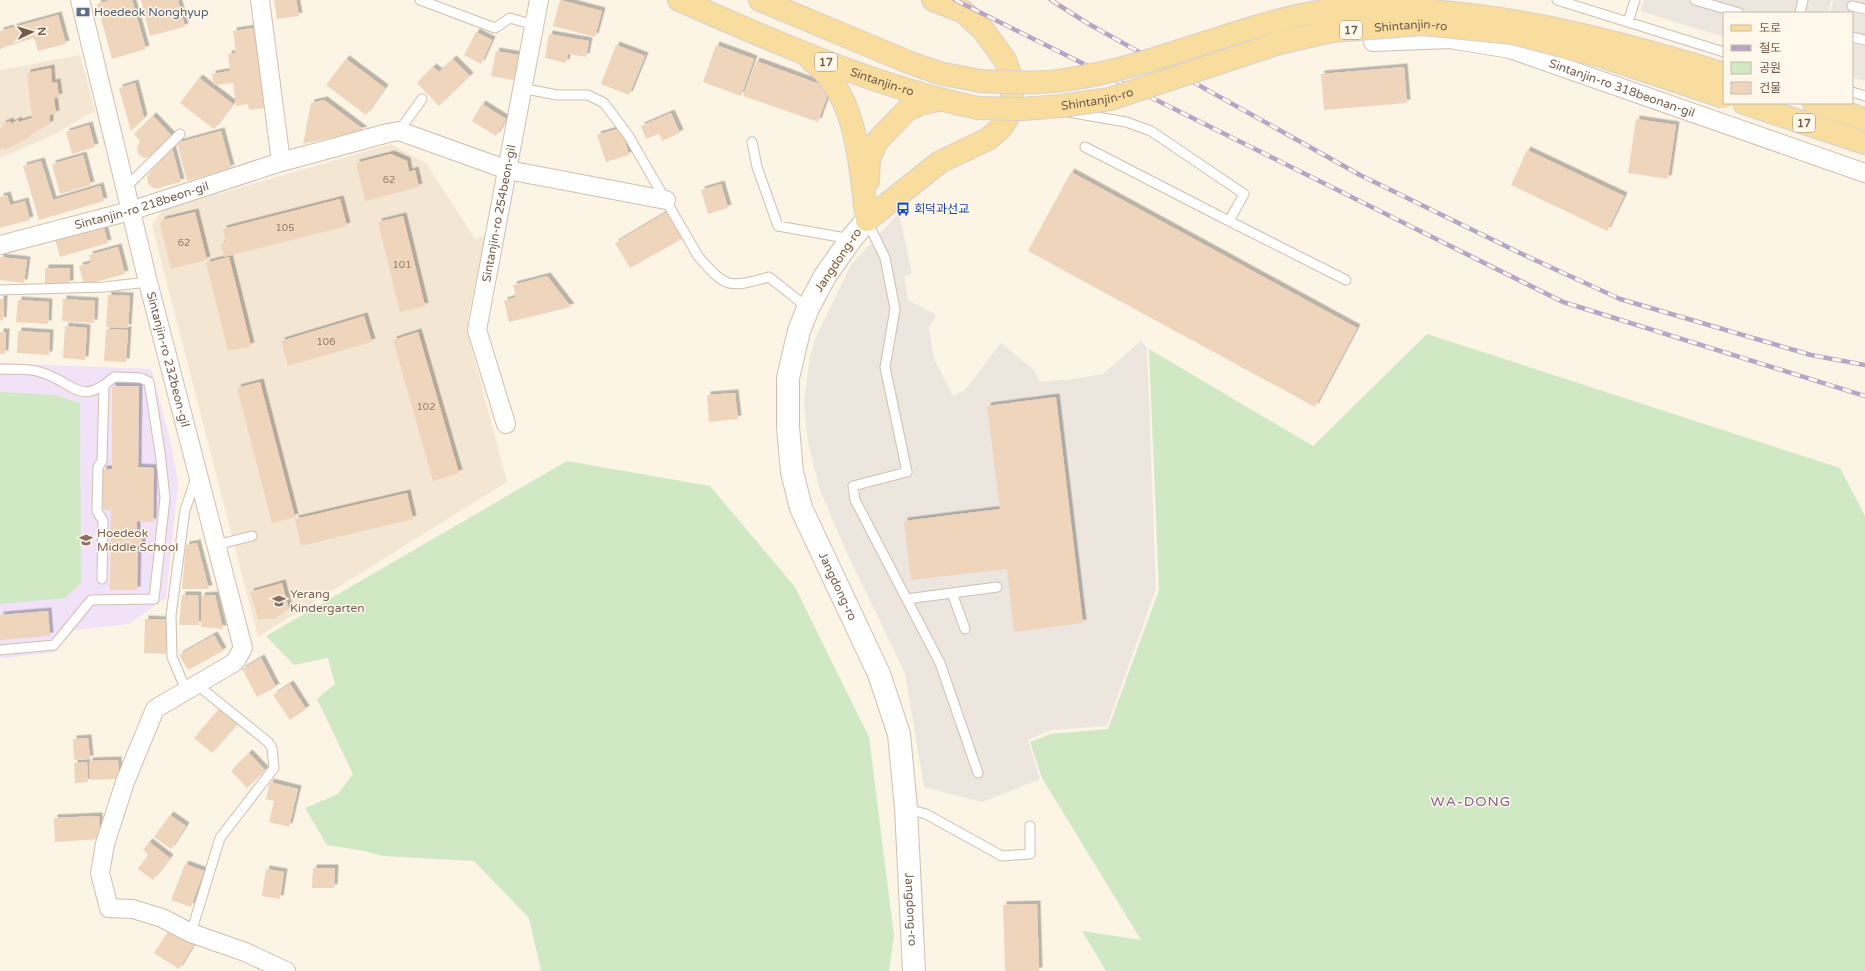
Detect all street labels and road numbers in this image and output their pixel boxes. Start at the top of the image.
street label: Shintanjin-ro [1374,17,1448,35]
road number: 17 [1340,21,1362,39]
road number: 17 [815,53,837,71]
street label: Sintanjin-ro 318beonan-gil [1547,56,1697,120]
street label: Sintanjin-ro [848,65,916,99]
street label: Shintanjin-ro [1060,85,1135,113]
road number: 17 [1793,114,1815,132]
street label: Sintanjin-ro 254beon-gil [479,144,519,283]
street label: Sintanjin-ro 218beon-gil [73,179,210,232]
street label: Jangdong-ro [812,226,864,294]
street label: Sintanjin-ro 232beon-gil [144,290,192,429]
street label: Jangdong-ro [816,550,860,623]
street label: Jangdong-ro [902,872,920,946]

